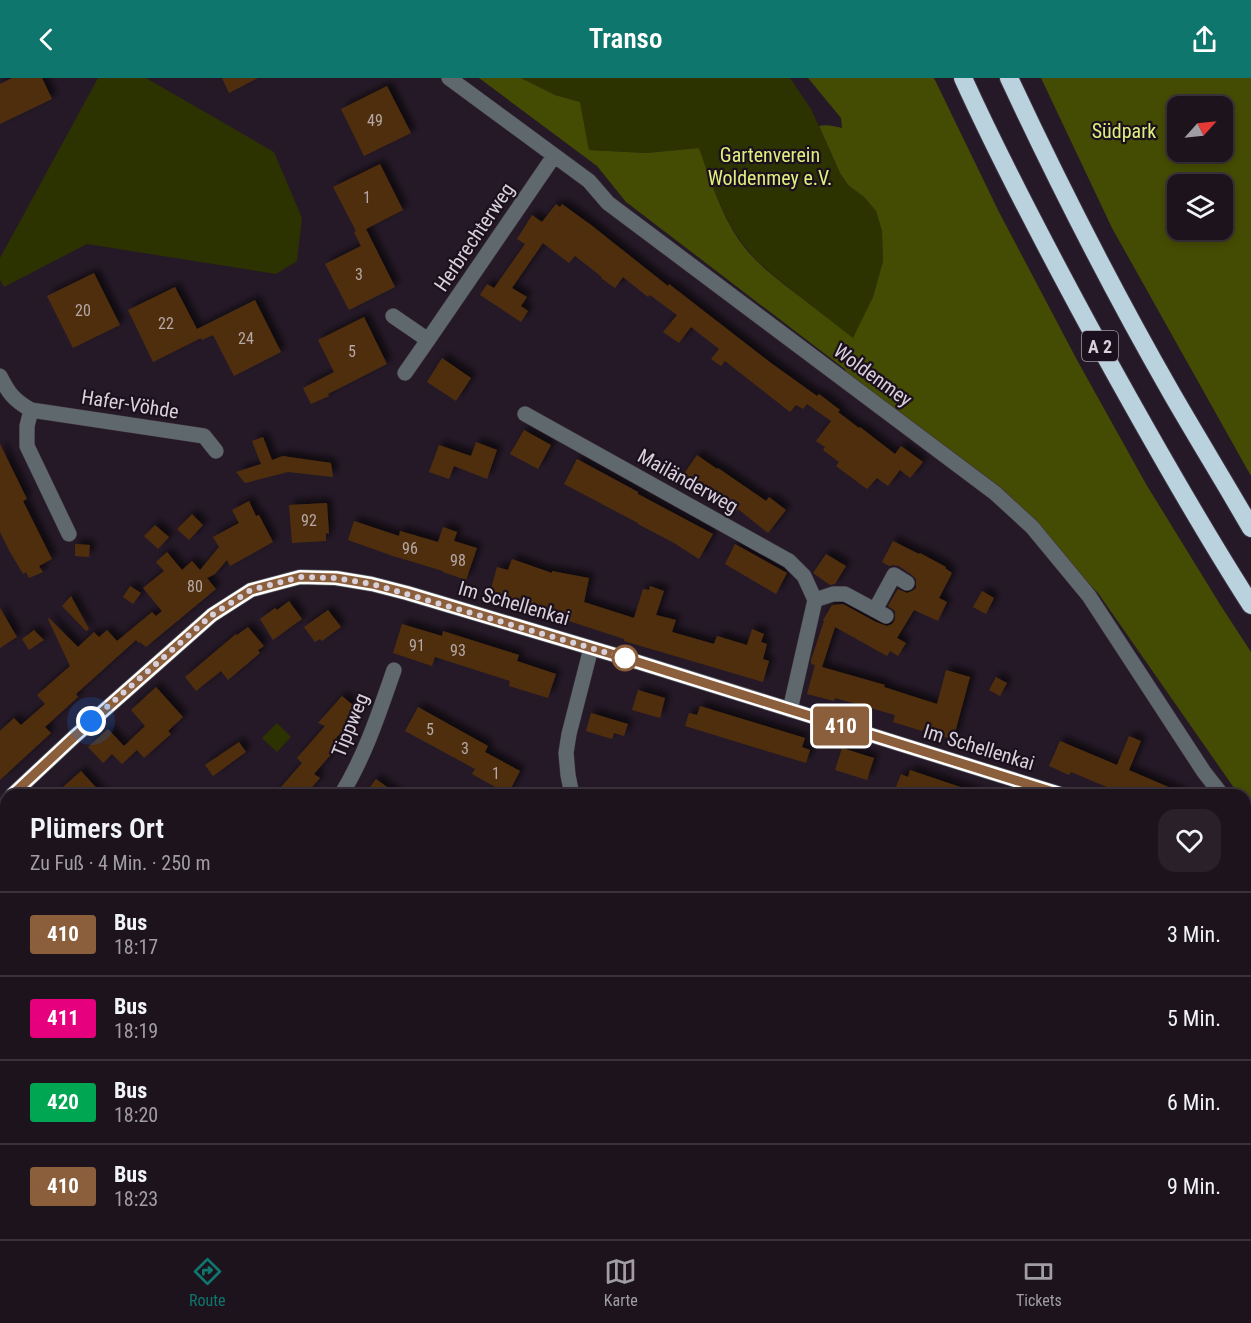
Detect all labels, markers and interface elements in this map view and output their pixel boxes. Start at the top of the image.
icon: back [30,23,63,56]
text: Transo [589,23,662,55]
icon: share [1188,23,1221,56]
north arrow [1167,96,1233,162]
map controls [1167,96,1233,240]
house number: 49 [367,111,383,130]
park label: Südpark [1092,119,1156,143]
park label: Gartenverein Woldenmey e.V. [708,143,832,190]
button: layers [1167,174,1233,240]
street label: Herbrechterweg [429,178,519,296]
house number: 1 [363,188,371,207]
house number: 3 [355,265,363,284]
house number: 20 [75,301,91,320]
house number: 22 [158,314,174,333]
house number: 24 [238,329,254,348]
road number: A 2 [1082,331,1118,361]
street label: Woldenmey [829,338,917,412]
house number: 5 [348,342,356,361]
street label: Hafer-Vöhde [80,384,180,424]
street label: Mailänderweg [634,444,742,518]
house number: 92 [301,511,317,530]
house number: 96 [402,539,418,558]
house number: 98 [450,551,466,570]
street label: Im Schellenkai [456,576,572,630]
house number: 80 [187,577,203,596]
house number: 91 [409,636,425,655]
house number: 93 [450,641,466,660]
unlabelled marker [612,645,638,671]
street label: Tippweg [326,689,374,761]
your location [76,706,106,736]
line badge: 410 [806,706,876,746]
text: 410 [825,714,857,738]
street label: Im Schellenkai [921,719,1037,775]
house number: 5 [426,720,434,739]
house number: 3 [461,739,469,758]
house number: 1 [492,764,500,783]
button: heart [1158,809,1221,872]
text: Plümers Ort [30,812,164,845]
text: Zu Fuß · 4 Min. · 250 m [30,851,211,875]
text: Bus [114,910,147,935]
text: 410 [47,922,79,946]
text: 3 Min. [1167,922,1221,947]
text: 18:17 [114,935,158,959]
text: Bus [114,994,147,1019]
text: 411 [47,1006,79,1030]
text: 5 Min. [1167,1006,1221,1031]
text: 18:19 [114,1019,158,1043]
text: Bus [114,1078,147,1103]
text: 420 [47,1090,79,1114]
text: 6 Min. [1167,1090,1221,1115]
text: 18:20 [114,1103,158,1127]
text: Bus [114,1162,147,1187]
text: 410 [47,1174,79,1198]
text: 9 Min. [1167,1174,1221,1199]
text: 18:23 [114,1187,158,1211]
tab: Route [189,1255,226,1310]
tab: Karte [604,1255,638,1310]
tab: Tickets [1016,1255,1062,1310]

